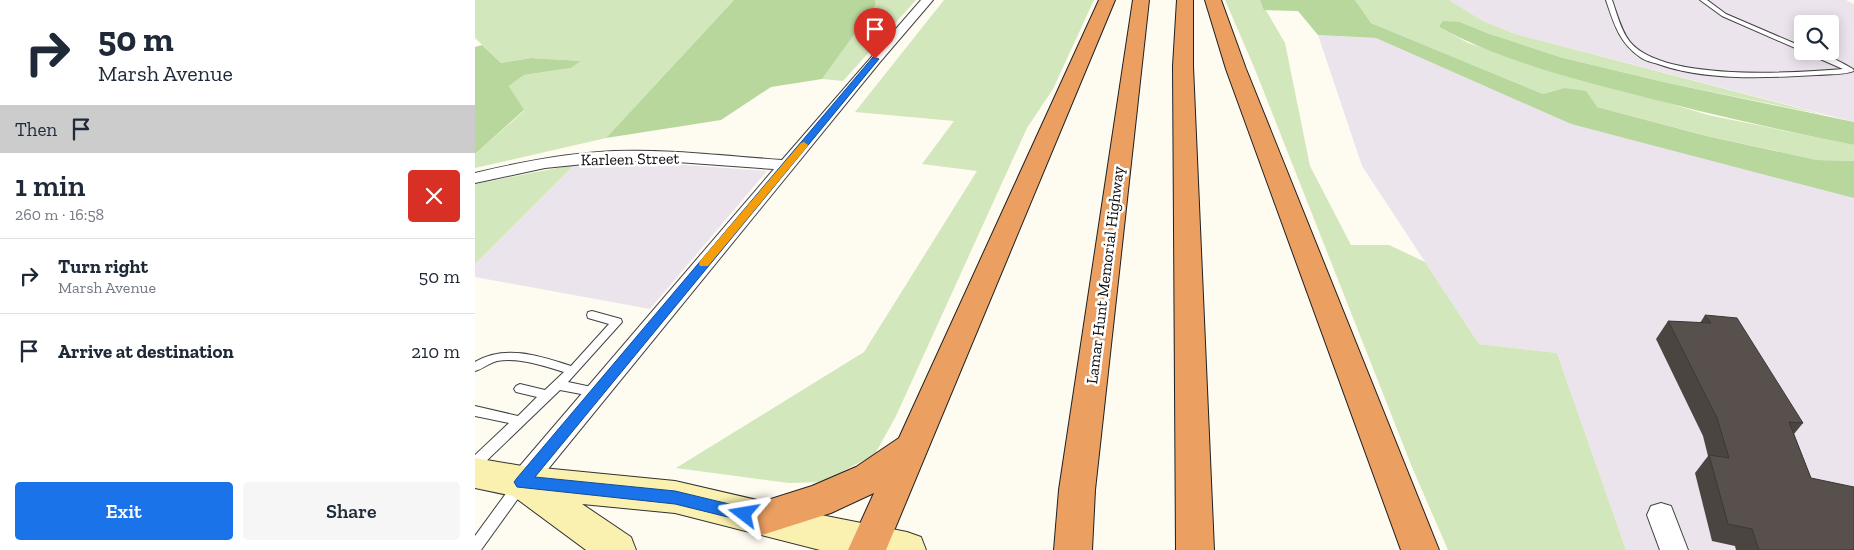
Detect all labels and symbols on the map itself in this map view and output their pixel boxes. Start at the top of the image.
pin [854,8,896,59]
street label: Karleen Street [580,149,680,169]
street label: Lamar Hunt Memorial Highway [1082,164,1128,385]
position arrow [717,487,769,539]

